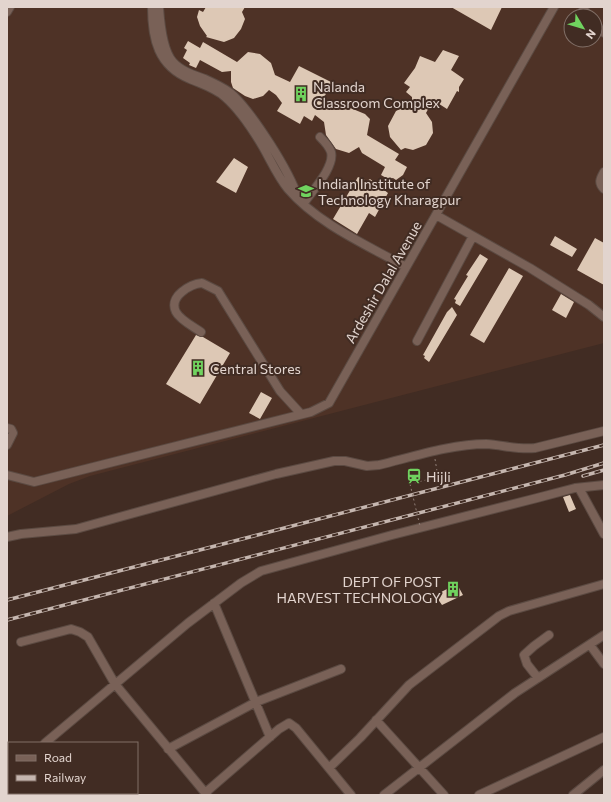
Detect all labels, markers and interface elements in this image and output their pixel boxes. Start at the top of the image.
north arrow [563,8,603,48]
text: N [584,27,599,42]
place label: Nalanda Classroom Complex [313,78,441,111]
building icon: Nalanda Classroom Complex [292,85,310,103]
place label: Indian Institute of Technology Kharagpur [318,175,461,208]
school or university icon: Indian Institute of Technology Kharagpur [297,182,315,200]
street label: Ardeshir Dalal Avenue [341,218,425,346]
building icon: Central Stores [189,359,207,377]
place label: Central Stores [210,360,301,377]
station icon: Hijli [405,467,423,485]
place label: Hijli [426,468,451,485]
place label: DEPT OF POST HARVEST TECHNOLOGY [276,573,441,606]
building icon: DEPT OF POST HARVEST TECHNOLOGY [444,580,462,598]
legend [8,742,138,794]
text: Road [44,750,72,764]
text: Railway [44,770,86,784]

